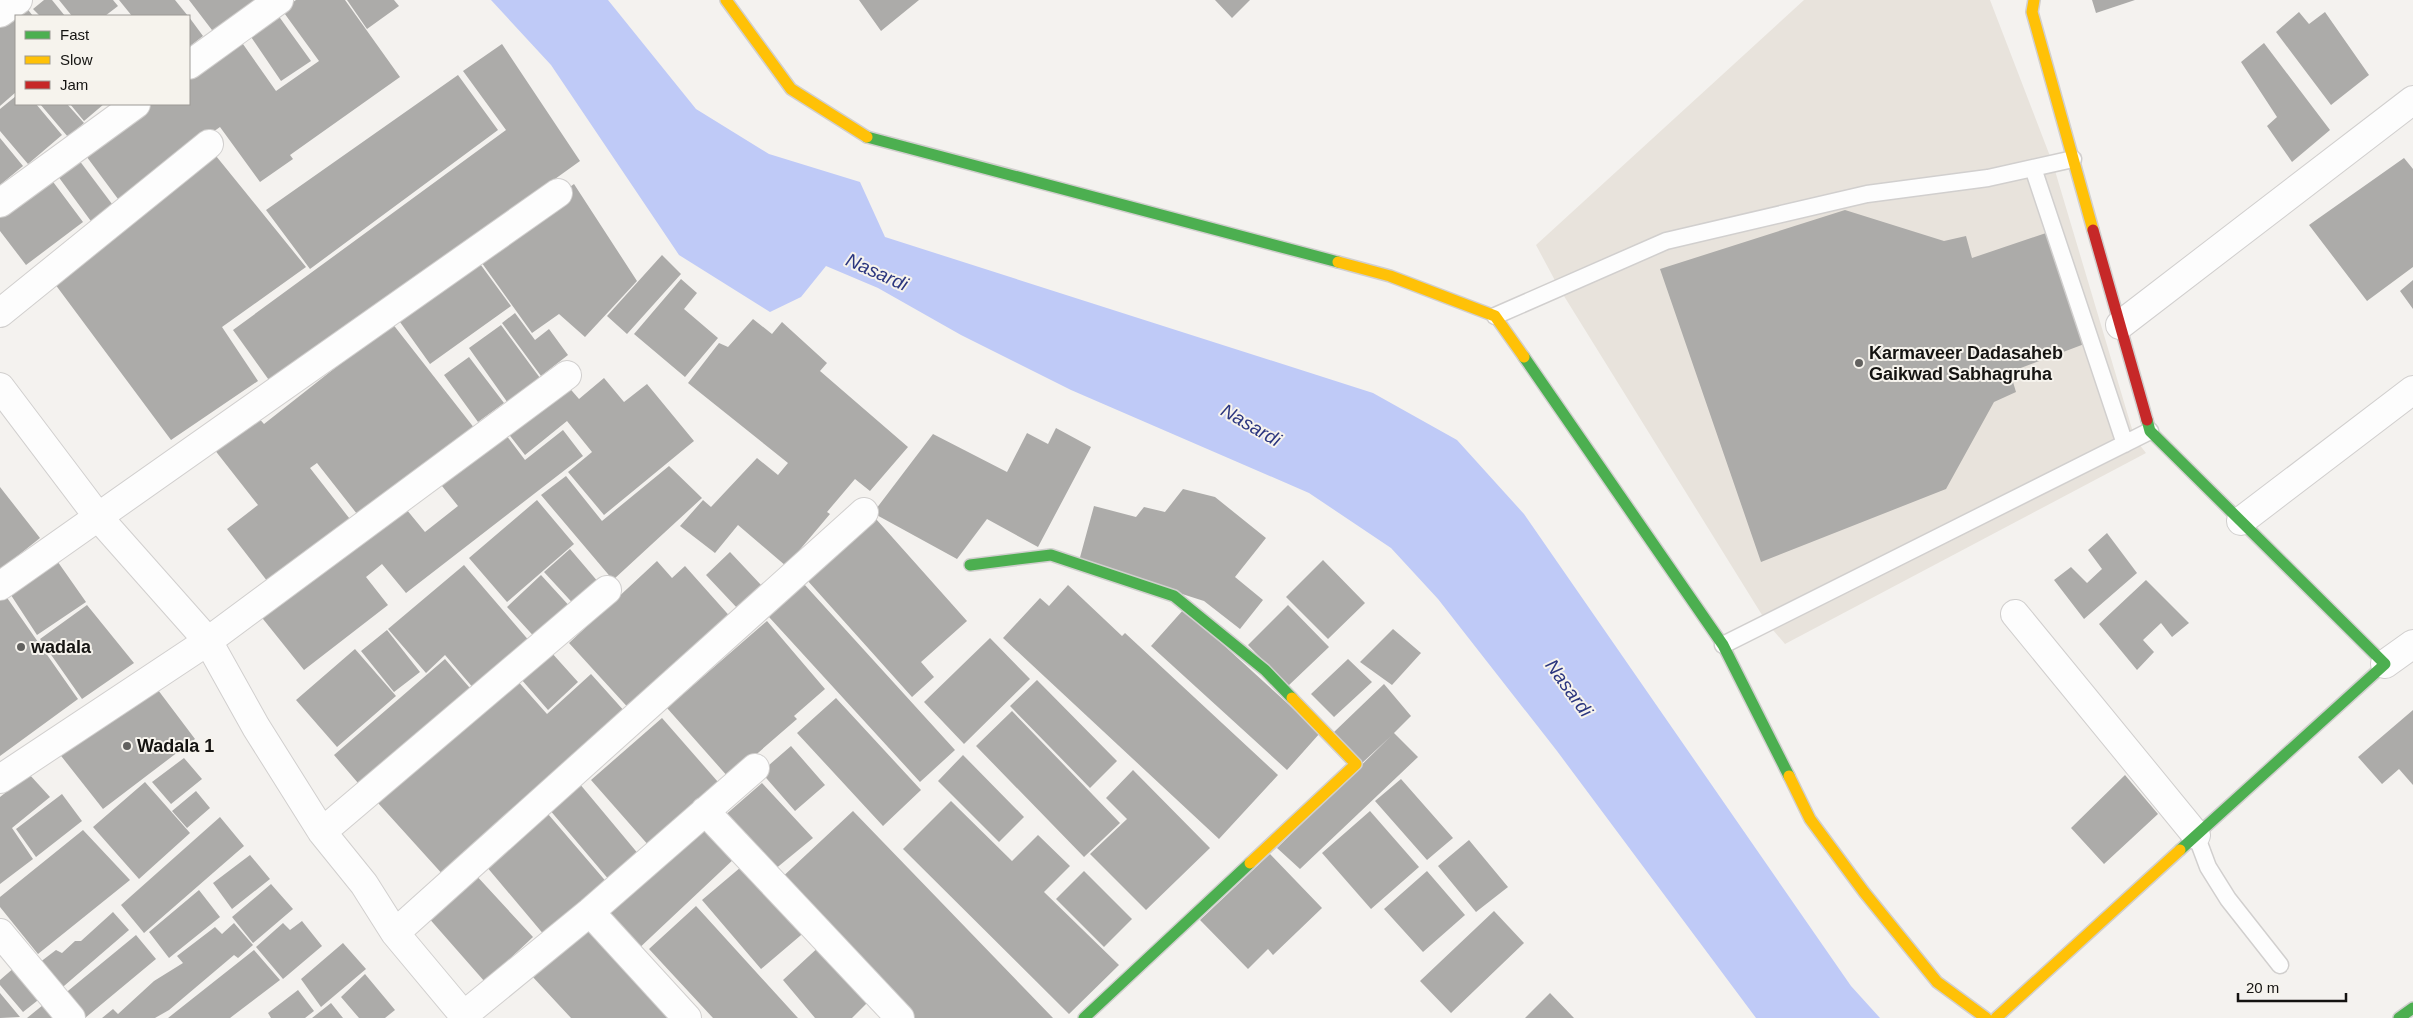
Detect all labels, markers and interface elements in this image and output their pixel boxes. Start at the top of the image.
legend [15,15,190,105]
text: Fast [60,26,90,43]
text: Slow [60,51,93,68]
text: Jam [60,76,88,93]
water label: Nasardi [843,249,912,295]
place label: Karmaveer Dadasaheb Gaikwad Sabhagruha [1869,343,2063,384]
marker: Karmaveer Dadasaheb Gaikwad Sabhagruha [1853,357,1865,369]
water label: Nasardi [1217,400,1285,451]
place label: wadala [30,637,92,657]
marker: wadala [15,641,27,653]
water label: Nasardi [1541,655,1597,721]
place label: Wadala 1 [137,736,214,756]
marker: Wadala 1 [121,740,133,752]
scale bar [2238,970,2346,1002]
text: 20 m [2246,979,2279,996]

